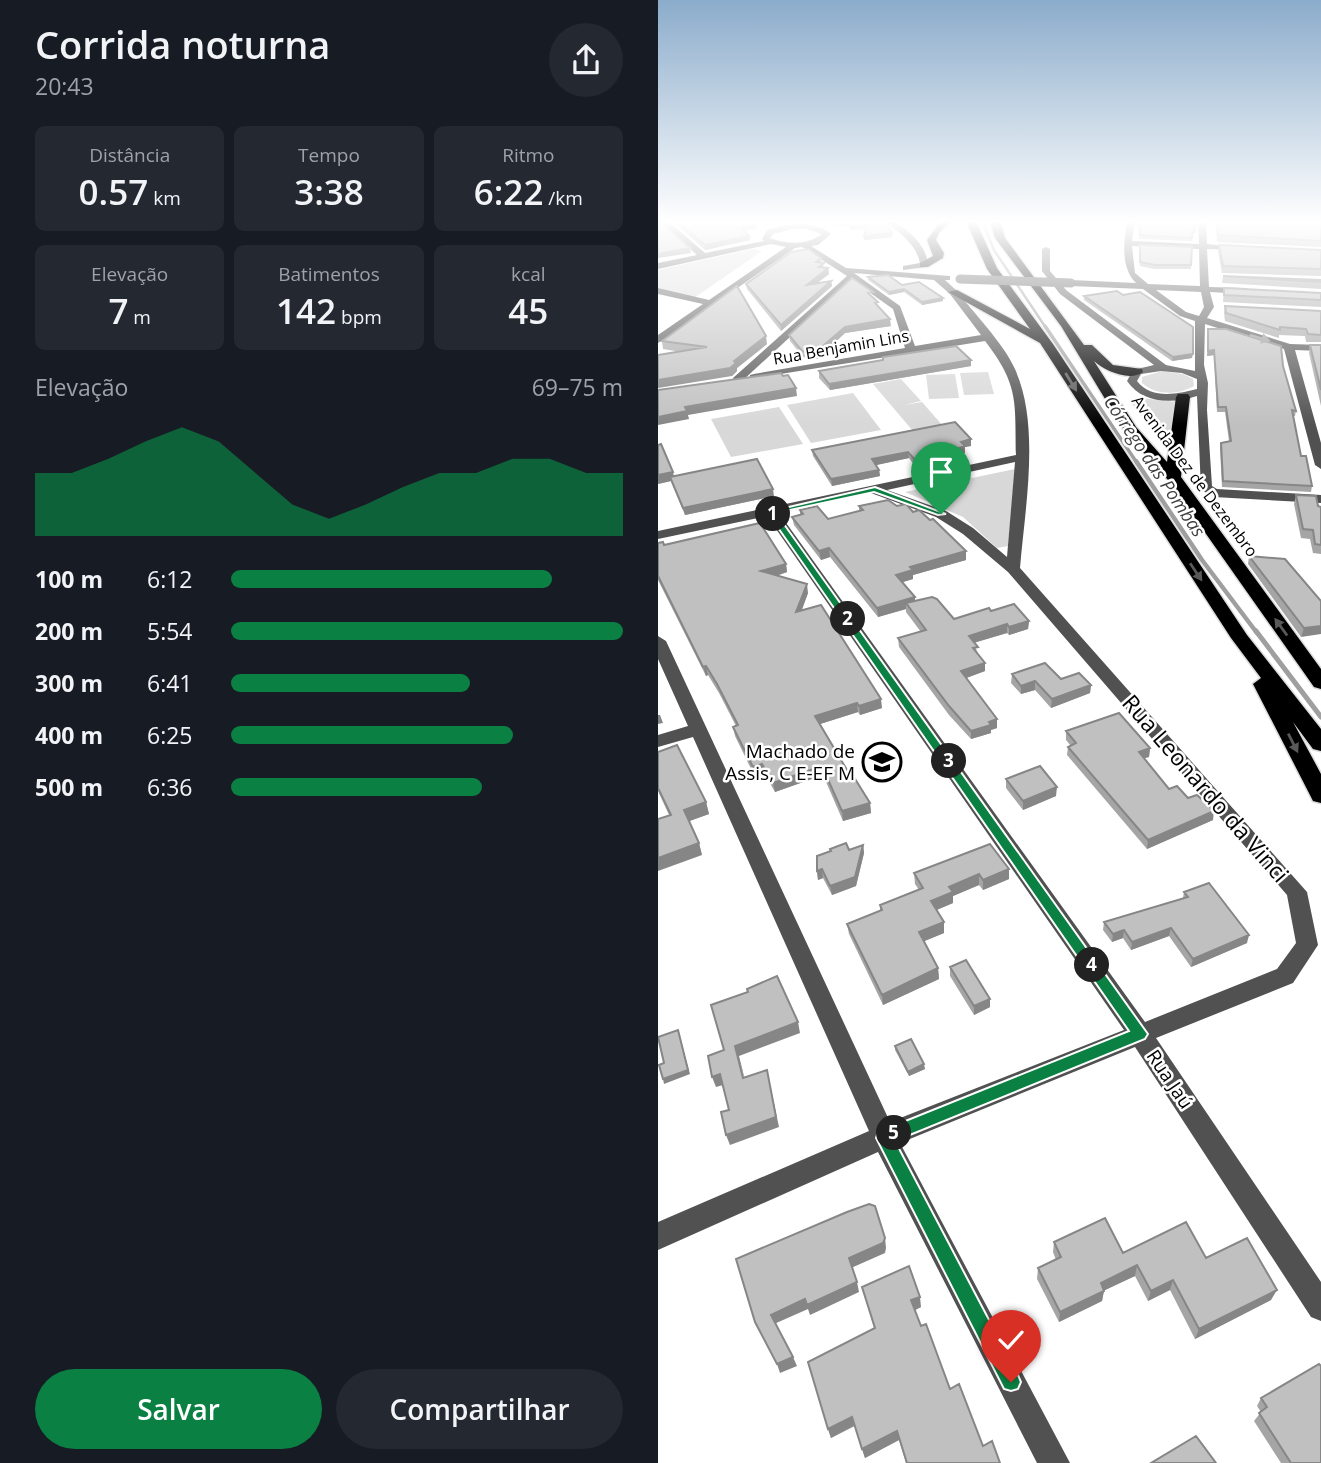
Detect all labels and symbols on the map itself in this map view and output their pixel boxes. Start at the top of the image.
street label: Rua Benjamin Lins [771,324,911,370]
one-way arrow [1250,334,1271,344]
one-way arrow [1065,372,1078,392]
water label: Córrego das Pombas [1099,391,1211,541]
street label: Avenida Dez de Dezembro [1127,391,1263,561]
pin [911,442,971,514]
pin: 1 [755,496,790,532]
one-way arrow [1189,563,1202,582]
pin: 2 [830,602,866,636]
one-way arrow [1274,618,1288,636]
street label: Rua Leonardo da Vinci [1115,687,1297,889]
one-way arrow [1288,733,1299,753]
place label: Machado de Assis, C E-EF M [725,738,855,786]
school or university icon: Machado de Assis, C E-EF M [861,741,903,783]
pin: 3 [932,744,966,778]
pin: 4 [1074,948,1110,982]
street label: Rua Jaú [1141,1044,1199,1114]
pin: 5 [876,1116,912,1150]
pin [981,1310,1041,1382]

